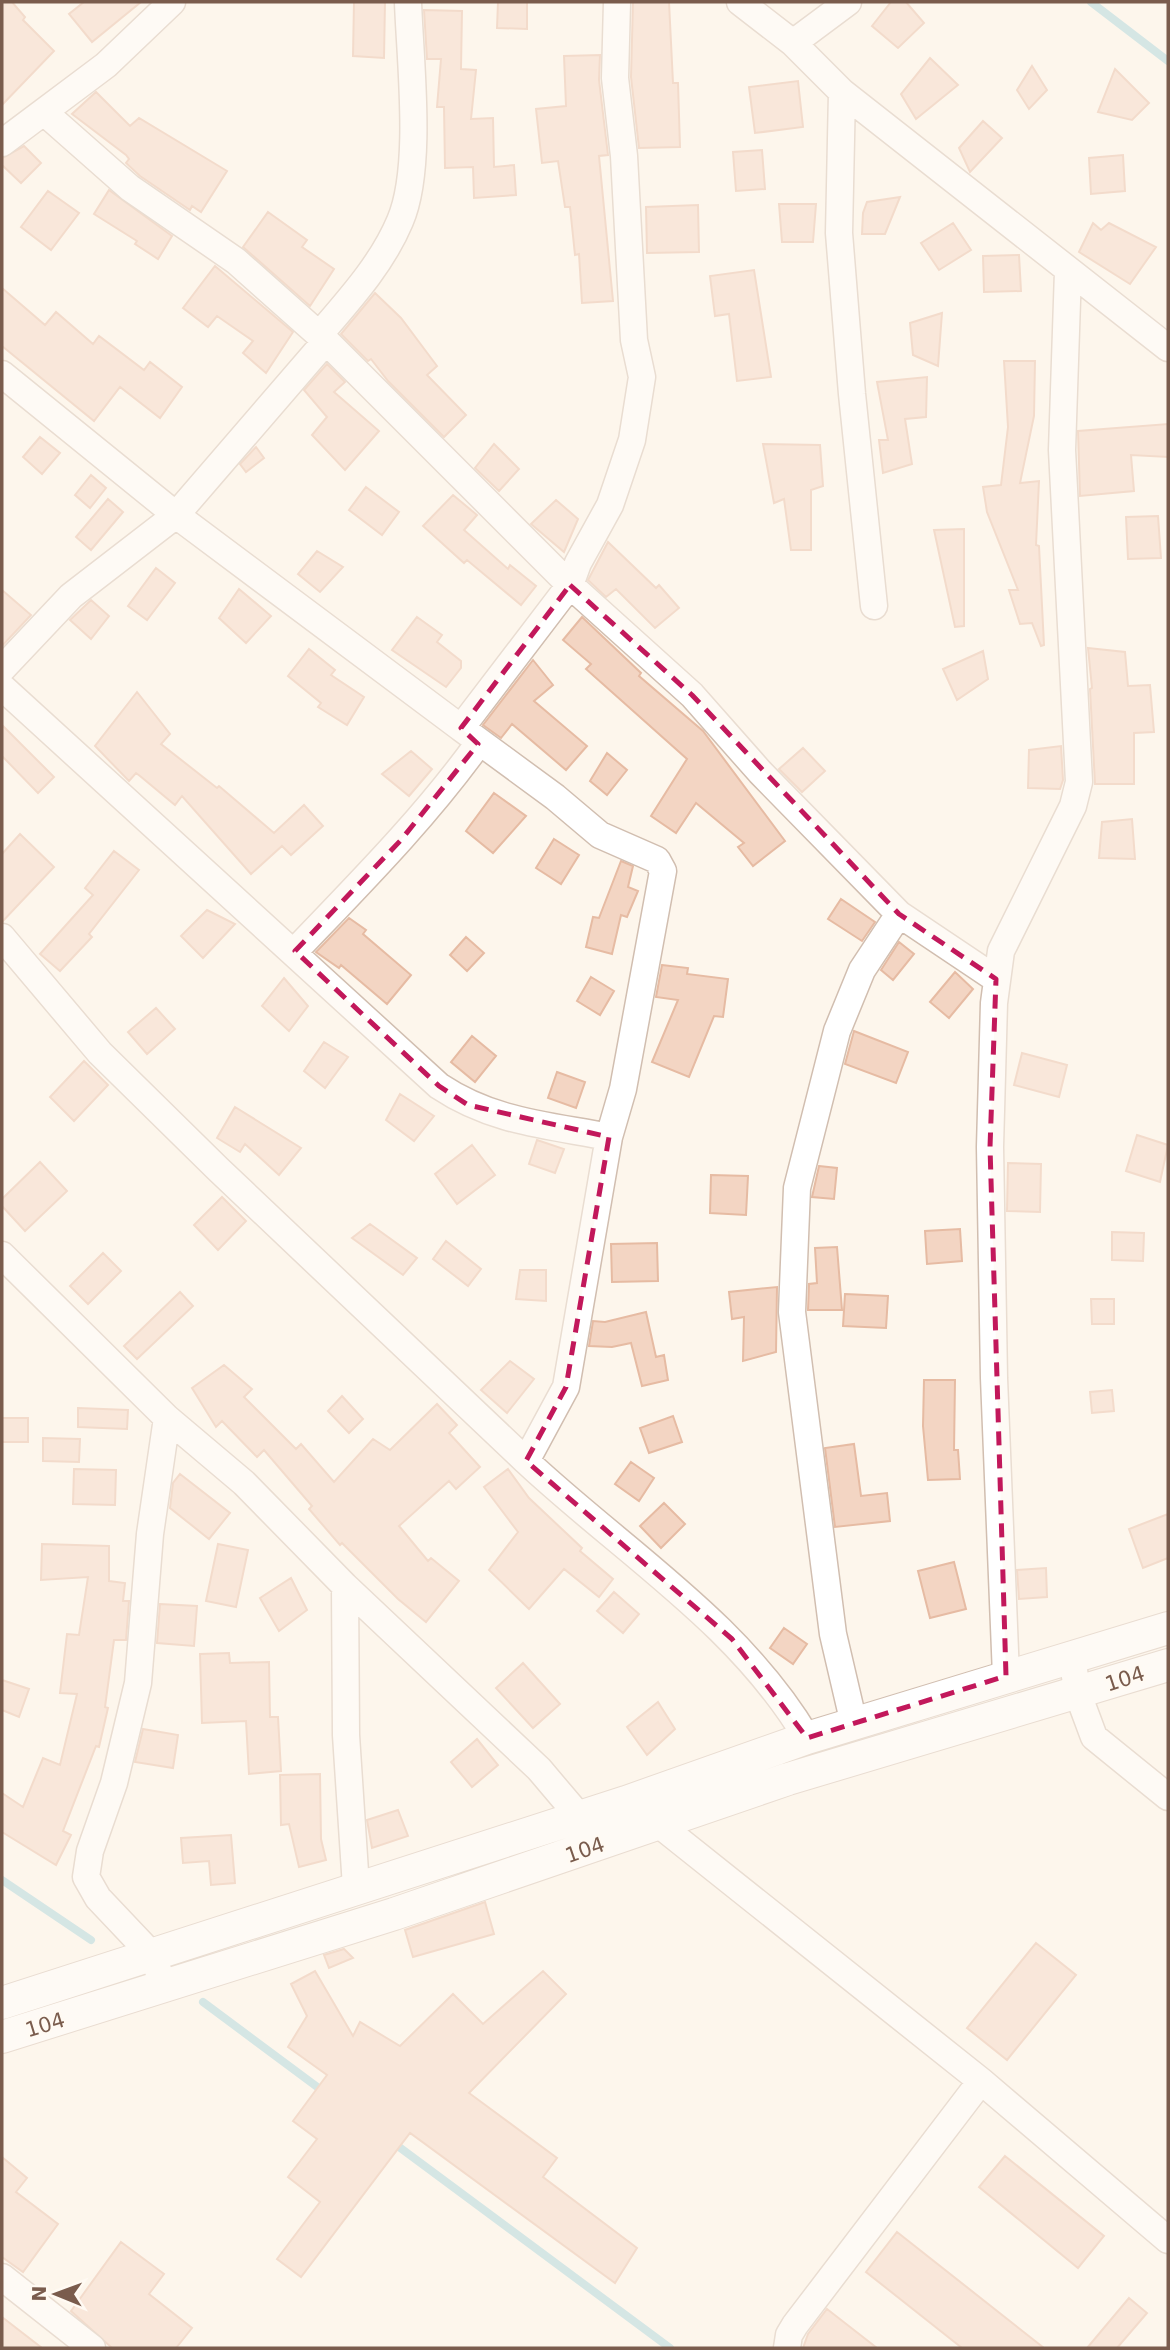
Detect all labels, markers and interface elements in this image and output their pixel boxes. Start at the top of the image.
street label: 104 [1102,1661,1148,1697]
street label: 104 [562,1832,608,1868]
street label: 104 [22,2008,68,2042]
north arrow [21,2259,91,2329]
text: N [28,2286,50,2302]

